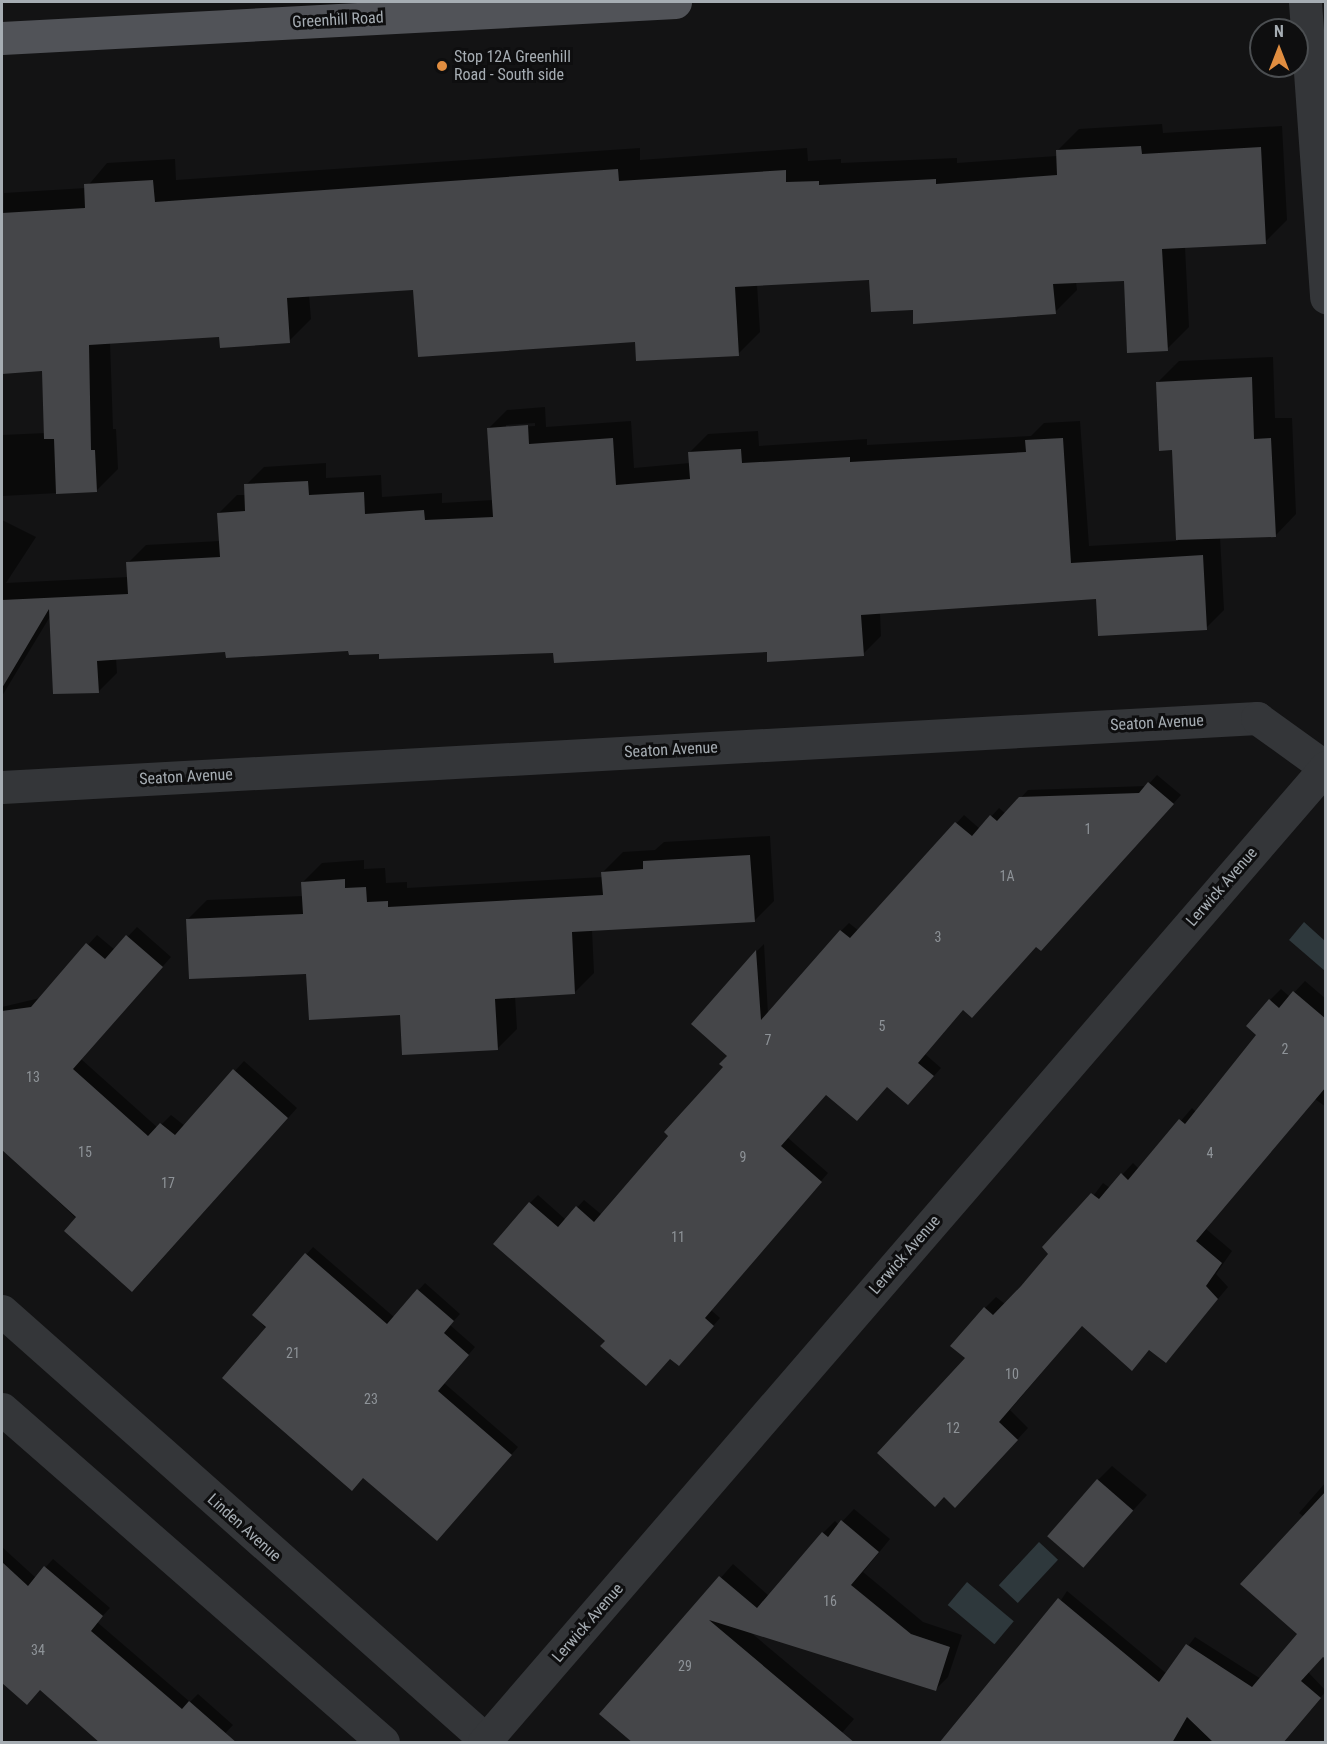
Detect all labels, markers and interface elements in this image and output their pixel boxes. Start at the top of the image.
street label: Greenhill Road [292,8,384,32]
north arrow [1249,18,1309,78]
text: N [1274,22,1284,41]
place label: Stop 12A Greenhill Road - South side [454,47,571,85]
marker: Stop 12A Greenhill Road - South side [435,59,449,73]
street label: Seaton Avenue [1110,711,1204,735]
street label: Seaton Avenue [624,738,718,762]
street label: Seaton Avenue [139,765,233,789]
house number: 1 [1085,821,1091,837]
street label: Lerwick Avenue [1182,844,1262,930]
house number: 1A [1000,868,1014,884]
house number: 3 [935,929,941,945]
house number: 5 [879,1018,885,1034]
house number: 7 [765,1032,771,1048]
house number: 2 [1282,1041,1288,1057]
house number: 13 [26,1069,40,1085]
house number: 15 [78,1144,92,1160]
house number: 4 [1207,1145,1213,1161]
house number: 9 [740,1149,746,1165]
house number: 17 [161,1175,175,1191]
street label: Lerwick Avenue [865,1212,945,1298]
house number: 11 [671,1229,685,1245]
house number: 21 [286,1345,300,1361]
house number: 10 [1005,1366,1019,1382]
house number: 23 [364,1391,378,1407]
house number: 12 [946,1420,960,1436]
street label: Linden Avenue [203,1490,285,1566]
street label: Lerwick Avenue [548,1580,628,1666]
house number: 16 [823,1593,837,1609]
house number: 34 [31,1642,45,1658]
house number: 29 [678,1658,692,1674]

